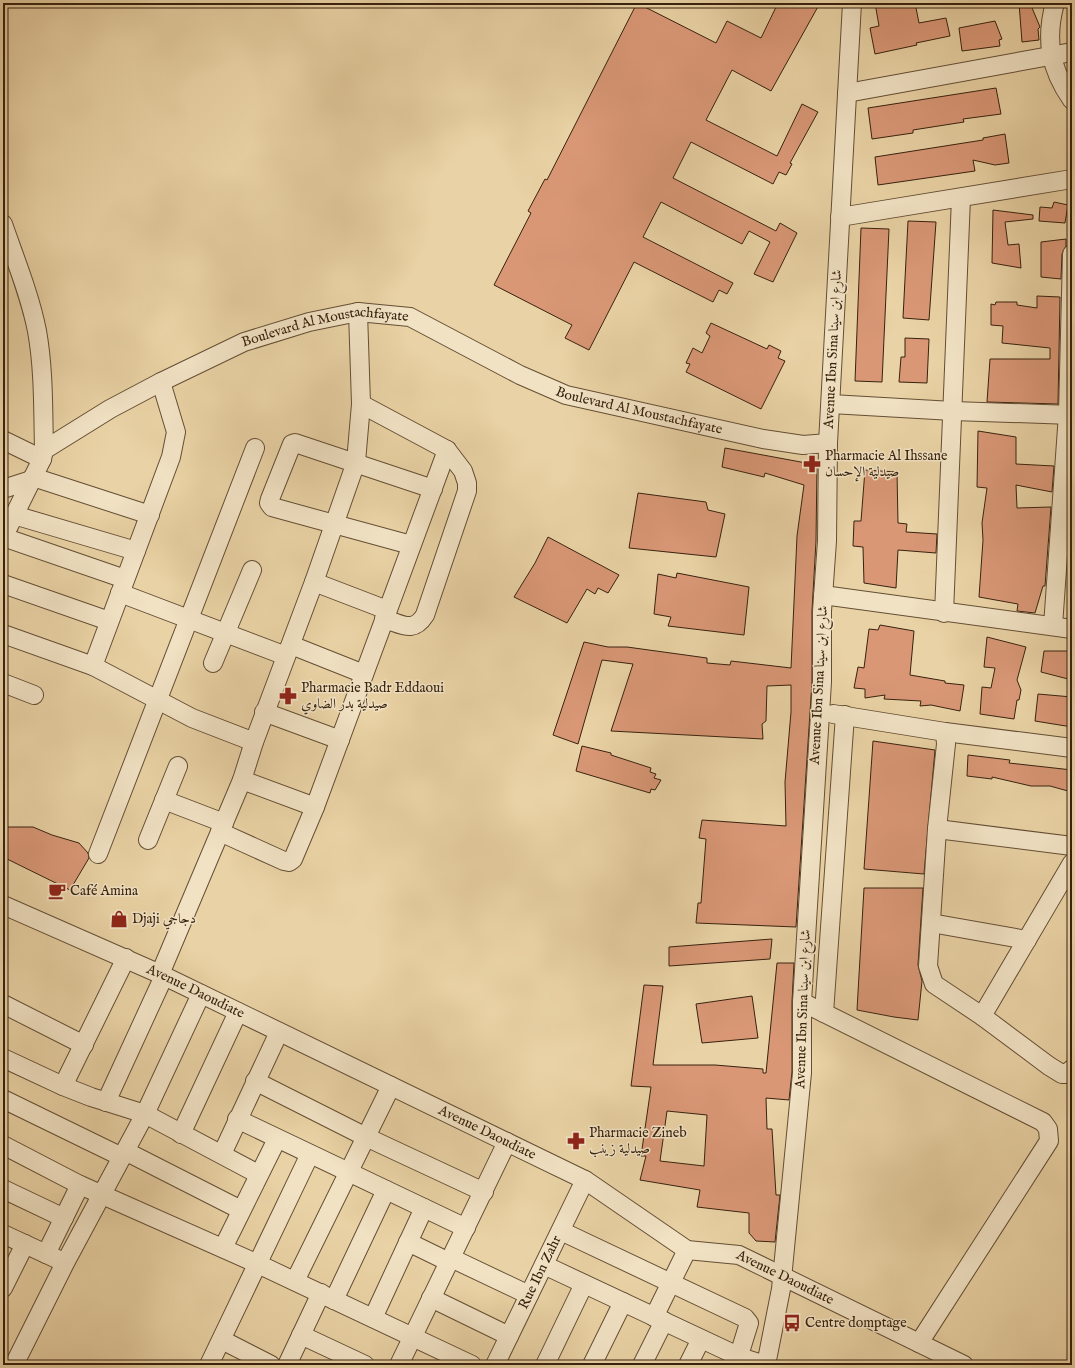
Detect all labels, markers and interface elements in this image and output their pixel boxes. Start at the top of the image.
street label: Avenue Ibn Sina شارع ابن سينا [820,269,848,430]
street label: Boulevard Al Moustachfayate [240,303,410,351]
street label: Boulevard Al Moustachfayate [553,383,725,439]
place label: Pharmacie Al Ihssane صيدلية الإحسان [825,447,948,482]
pharmacy icon: Pharmacie Al Ihssane صيدلية الإحسان [802,454,822,474]
street label: Avenue Ibn Sina شارع ابن سينا [806,605,834,766]
place label: Pharmacie Badr Eddaoui صيدلية بدر الضاوي [301,679,444,715]
pharmacy icon: Pharmacie Badr Eddaoui صيدلية بدر الضاوي [278,686,298,706]
cafe icon: Café Amina [47,881,67,901]
place label: Café Amina [70,882,139,900]
shop icon: Djaji دجاجي [109,909,129,929]
place label: Djaji دجاجي [132,910,196,930]
street label: Avenue Ibn Sina شارع ابن سينا [791,929,817,1090]
street label: Avenue Daoudiate [143,960,248,1023]
street label: Avenue Daoudiate [434,1101,539,1164]
place label: Pharmacie Zineb صيدلية زينب [589,1124,687,1158]
pharmacy icon: Pharmacie Zineb صيدلية زينب [566,1131,586,1151]
street label: Rue Ibn Zahr [515,1233,566,1312]
street label: Avenue Daoudiate [732,1246,837,1309]
bus stop icon: Centre domptage [782,1313,802,1333]
place label: Centre domptage [805,1314,907,1332]

